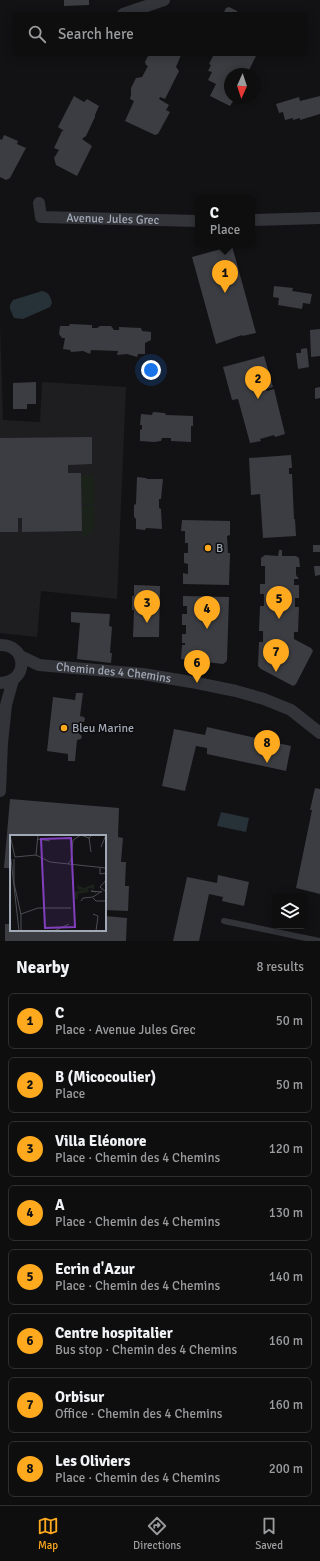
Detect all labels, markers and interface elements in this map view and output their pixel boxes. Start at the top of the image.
search box [12,12,308,56]
icon: search [26,23,48,45]
text: Search here [58,25,134,43]
north arrow [224,68,260,104]
popup [195,195,255,247]
text: C [210,204,219,222]
street label: Avenue Jules Grec [66,210,160,228]
text: Place [210,222,240,238]
pin: 1 [212,260,238,293]
your location [141,360,161,380]
pin: 2 [245,366,271,399]
place label: B [216,541,223,556]
marker: B [203,543,213,553]
pin: 5 [266,586,292,619]
pin: 3 [134,590,160,623]
pin: 4 [194,596,220,629]
pin: 7 [263,639,289,672]
pin: 6 [184,650,210,683]
street label: Chemin des 4 Chemins [55,659,172,686]
place label: Bleu Marine [72,721,134,736]
marker: Bleu Marine [59,723,69,733]
pin: 8 [254,730,280,763]
inset map [10,835,106,931]
map controls [272,893,308,929]
button: layers [272,893,308,929]
text: Nearby [16,957,69,978]
text: 8 results [256,959,304,975]
text: C [55,1004,64,1022]
text: 1 [26,1013,34,1029]
text: 50 m [276,1013,303,1029]
text: Place · Avenue Jules Grec [55,1022,196,1038]
text: B (Micocoulier) [55,1068,156,1086]
text: 2 [26,1077,34,1093]
text: 50 m [276,1077,303,1093]
text: Place [55,1086,85,1102]
text: Villa Eléonore [55,1132,146,1150]
text: 3 [26,1141,34,1157]
text: 120 m [269,1141,303,1157]
text: Place · Chemin des 4 Chemins [55,1150,220,1166]
text: A [55,1196,65,1214]
text: 4 [26,1205,34,1221]
text: 130 m [269,1205,303,1221]
text: Place · Chemin des 4 Chemins [55,1214,220,1230]
text: Ecrin d'Azur [55,1260,135,1278]
text: 5 [26,1269,34,1285]
text: 140 m [269,1269,303,1285]
text: Place · Chemin des 4 Chemins [55,1278,220,1294]
text: Centre hospitalier [55,1324,173,1342]
text: 6 [26,1333,34,1349]
text: 160 m [269,1333,303,1349]
text: Bus stop · Chemin des 4 Chemins [55,1342,237,1358]
text: Orbisur [55,1388,104,1406]
text: 7 [26,1397,34,1413]
text: 160 m [269,1397,303,1413]
text: Office · Chemin des 4 Chemins [55,1406,223,1422]
text: Les Oliviers [55,1452,130,1470]
text: 8 [26,1461,34,1477]
text: 200 m [269,1461,303,1477]
text: Place · Chemin des 4 Chemins [55,1470,220,1486]
tab: Map [37,1515,59,1552]
tab: Directions [133,1515,181,1552]
tab: Saved [255,1515,283,1552]

